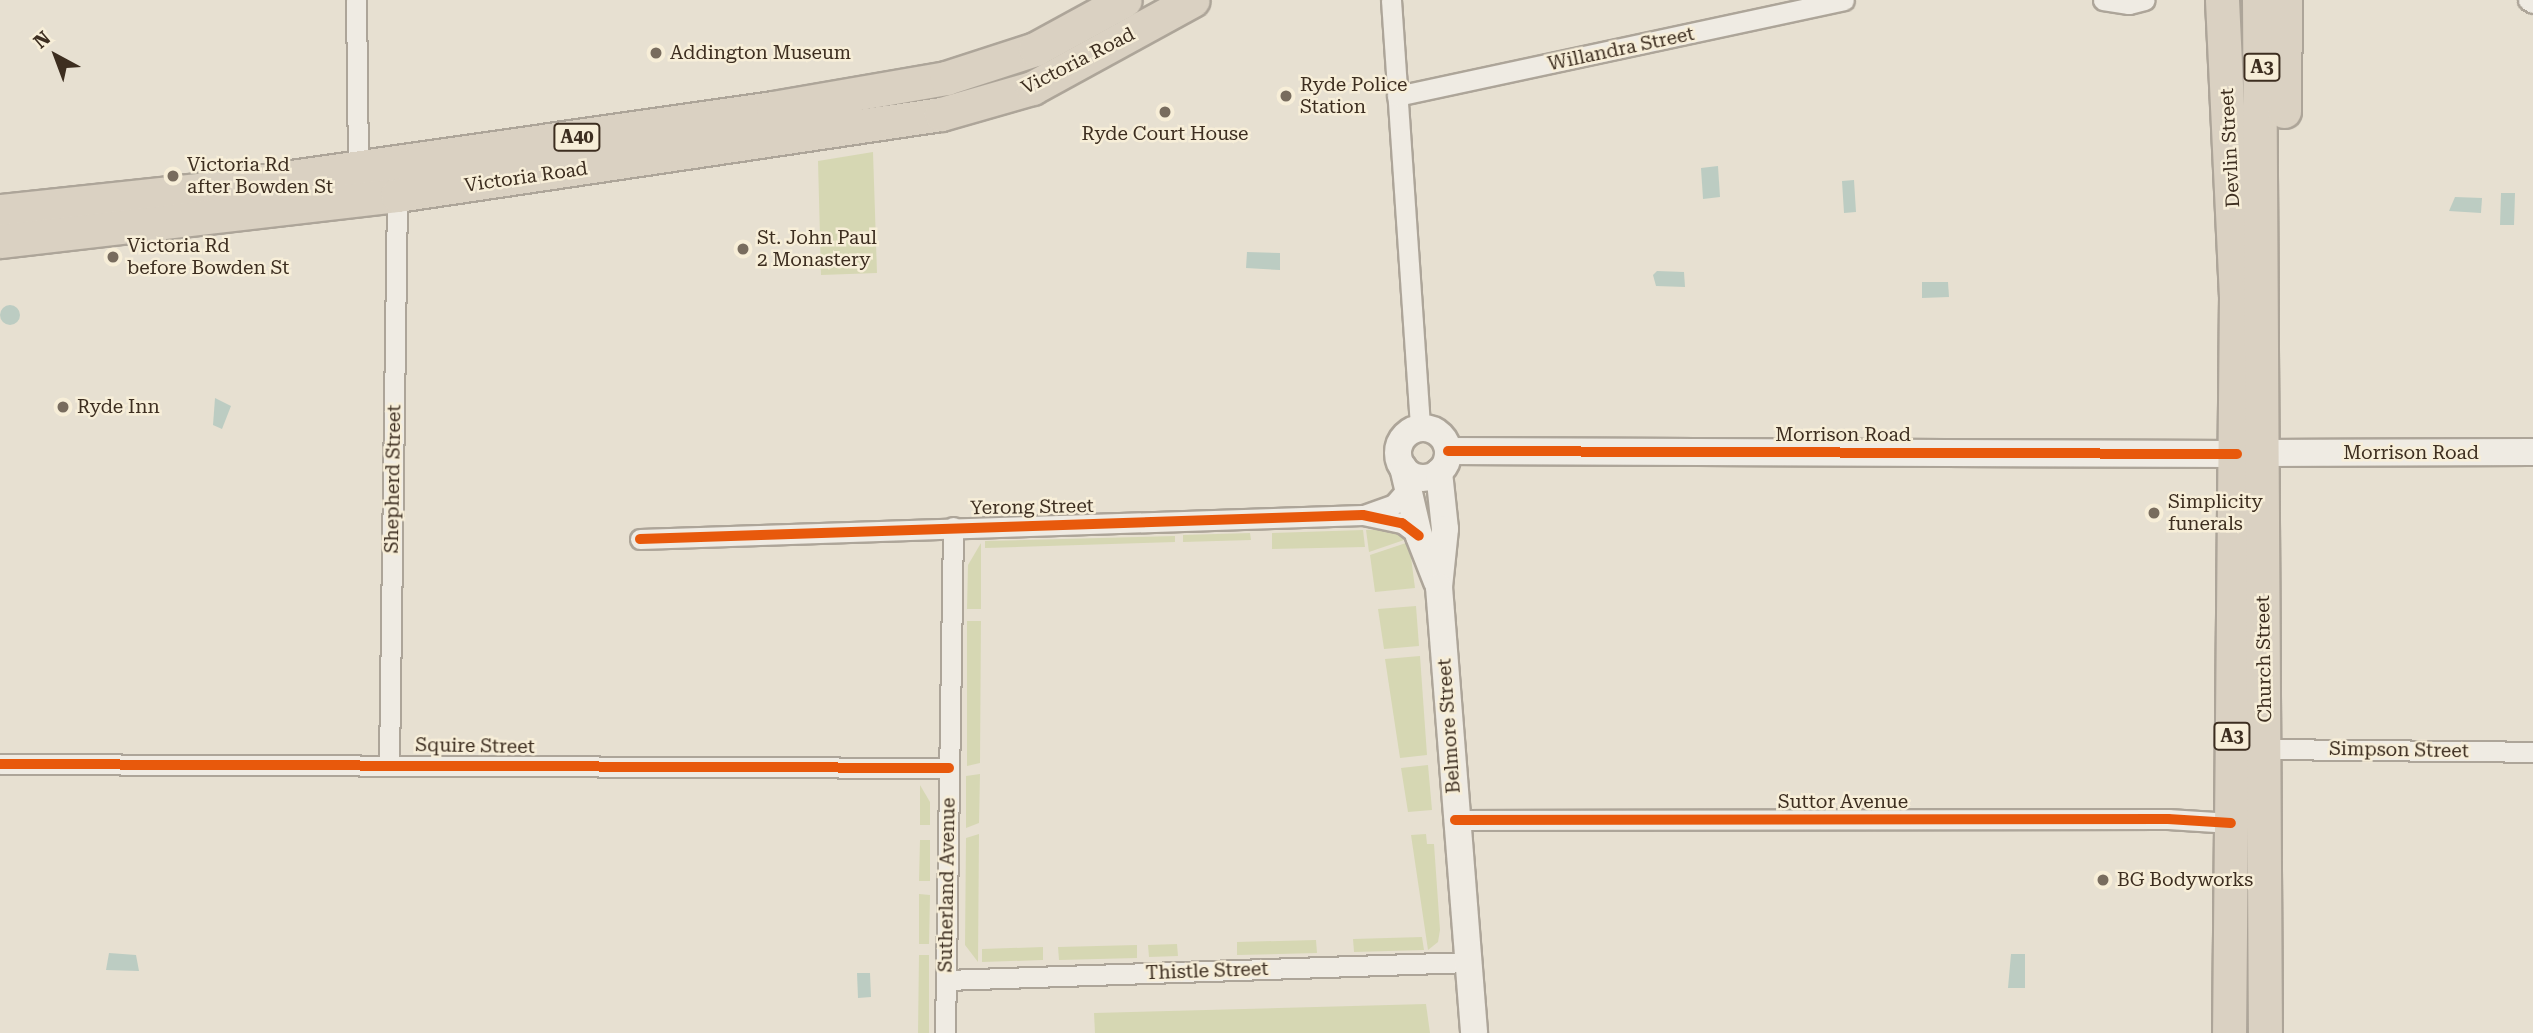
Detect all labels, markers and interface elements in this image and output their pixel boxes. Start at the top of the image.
north arrow [21,21,91,91]
street label: Willandra Street [1546,22,1696,76]
street label: Victoria Road [1018,23,1138,99]
text: N [29,26,55,53]
place label: Addington Museum [670,42,851,64]
marker: Addington Museum [648,45,664,61]
road number: A3 [2243,52,2281,82]
place label: Ryde Police Station [1300,74,1408,118]
marker: Ryde Police Station [1278,88,1294,104]
street label: Devlin Street [2215,88,2245,208]
marker: Ryde Court House [1157,104,1173,120]
road number: A40 [552,122,602,152]
place label: Ryde Court House [1082,123,1248,145]
place label: Victoria Rd after Bowden St [187,154,333,198]
street label: Victoria Road [463,157,589,197]
marker: Victoria Rd after Bowden St [165,168,181,184]
place label: St. John Paul 2 Monastery [757,227,877,271]
place label: Victoria Rd before Bowden St [127,235,289,279]
marker: St. John Paul 2 Monastery [735,241,751,257]
marker: Victoria Rd before Bowden St [105,249,121,265]
place label: Ryde Inn [77,396,160,418]
marker: Ryde Inn [55,399,71,415]
street label: Shepherd Street [380,404,406,554]
street label: Morrison Road [1775,424,1911,446]
street label: Morrison Road [2343,442,2479,464]
place label: Simplicity funerals [2168,491,2263,535]
street label: Yerong Street [970,495,1094,519]
marker: Simplicity funerals [2146,505,2162,521]
street label: Church Street [2251,595,2277,723]
street label: Belmore Street [1433,658,1465,794]
road number: A3 [2213,722,2251,750]
street label: Squire Street [415,734,535,758]
street label: Simpson Street [2329,737,2469,763]
street label: Suttor Avenue [1778,791,1908,813]
street label: Sutherland Avenue [934,797,960,973]
place label: BG Bodyworks [2117,869,2253,891]
marker: BG Bodyworks [2095,872,2111,888]
street label: Thistle Street [1145,957,1269,985]

